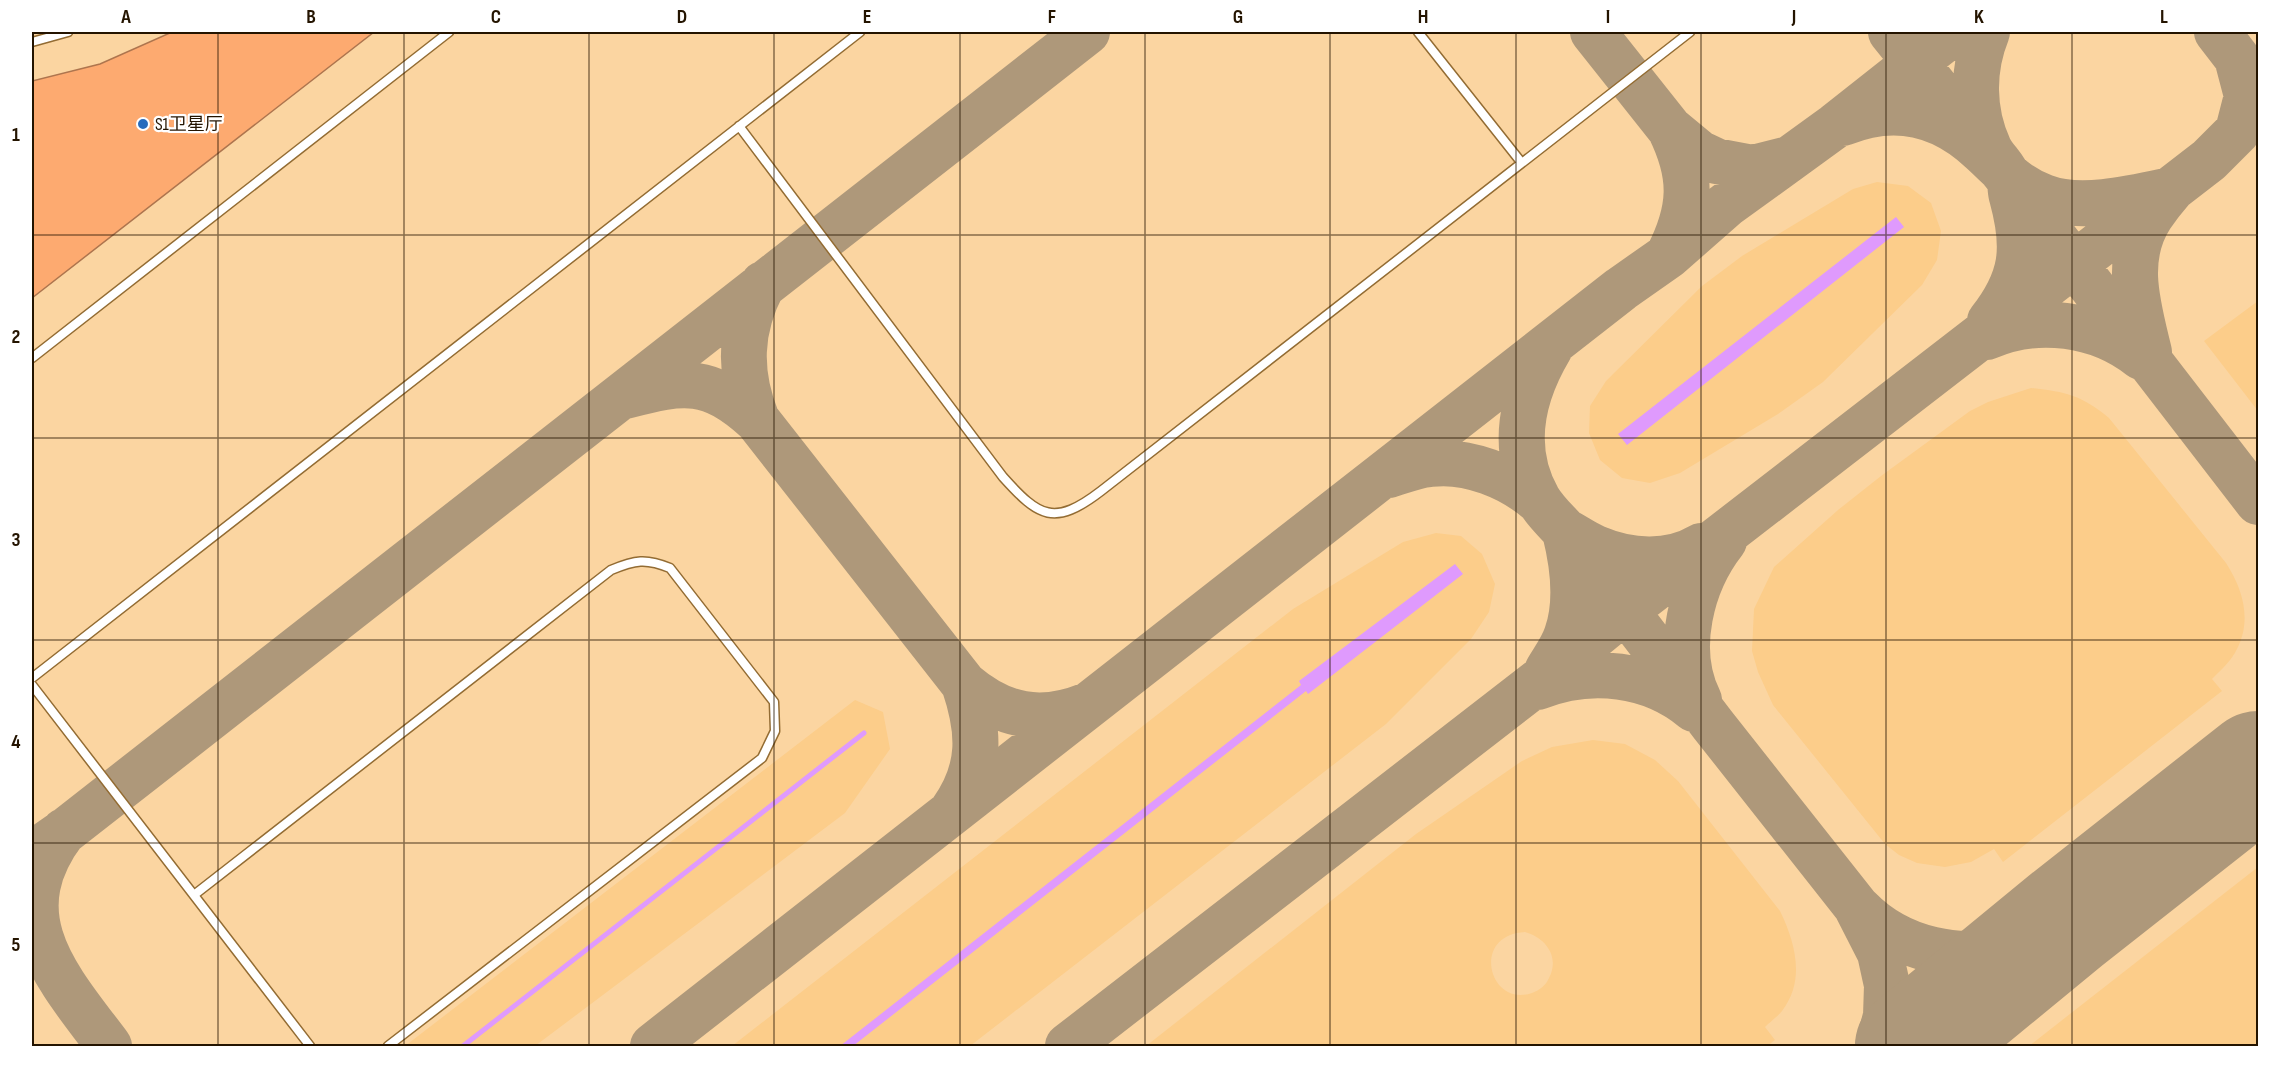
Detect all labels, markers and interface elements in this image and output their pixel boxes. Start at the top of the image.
text: A [120,5,131,29]
text: B [306,5,316,29]
text: C [491,5,501,29]
text: D [677,5,687,29]
text: E [863,5,871,29]
text: F [1048,5,1056,29]
text: G [1233,5,1243,29]
text: H [1418,5,1428,29]
text: I [1606,5,1610,29]
text: J [1791,5,1796,29]
text: K [1974,5,1984,29]
text: L [2160,5,2168,29]
place label: S1卫星厅 [155,114,223,135]
marker: S1卫星厅 [136,117,150,131]
text: 1 [12,123,20,147]
text: 2 [12,325,20,349]
text: 3 [12,528,21,552]
text: 4 [11,730,21,754]
text: 5 [12,933,21,957]

